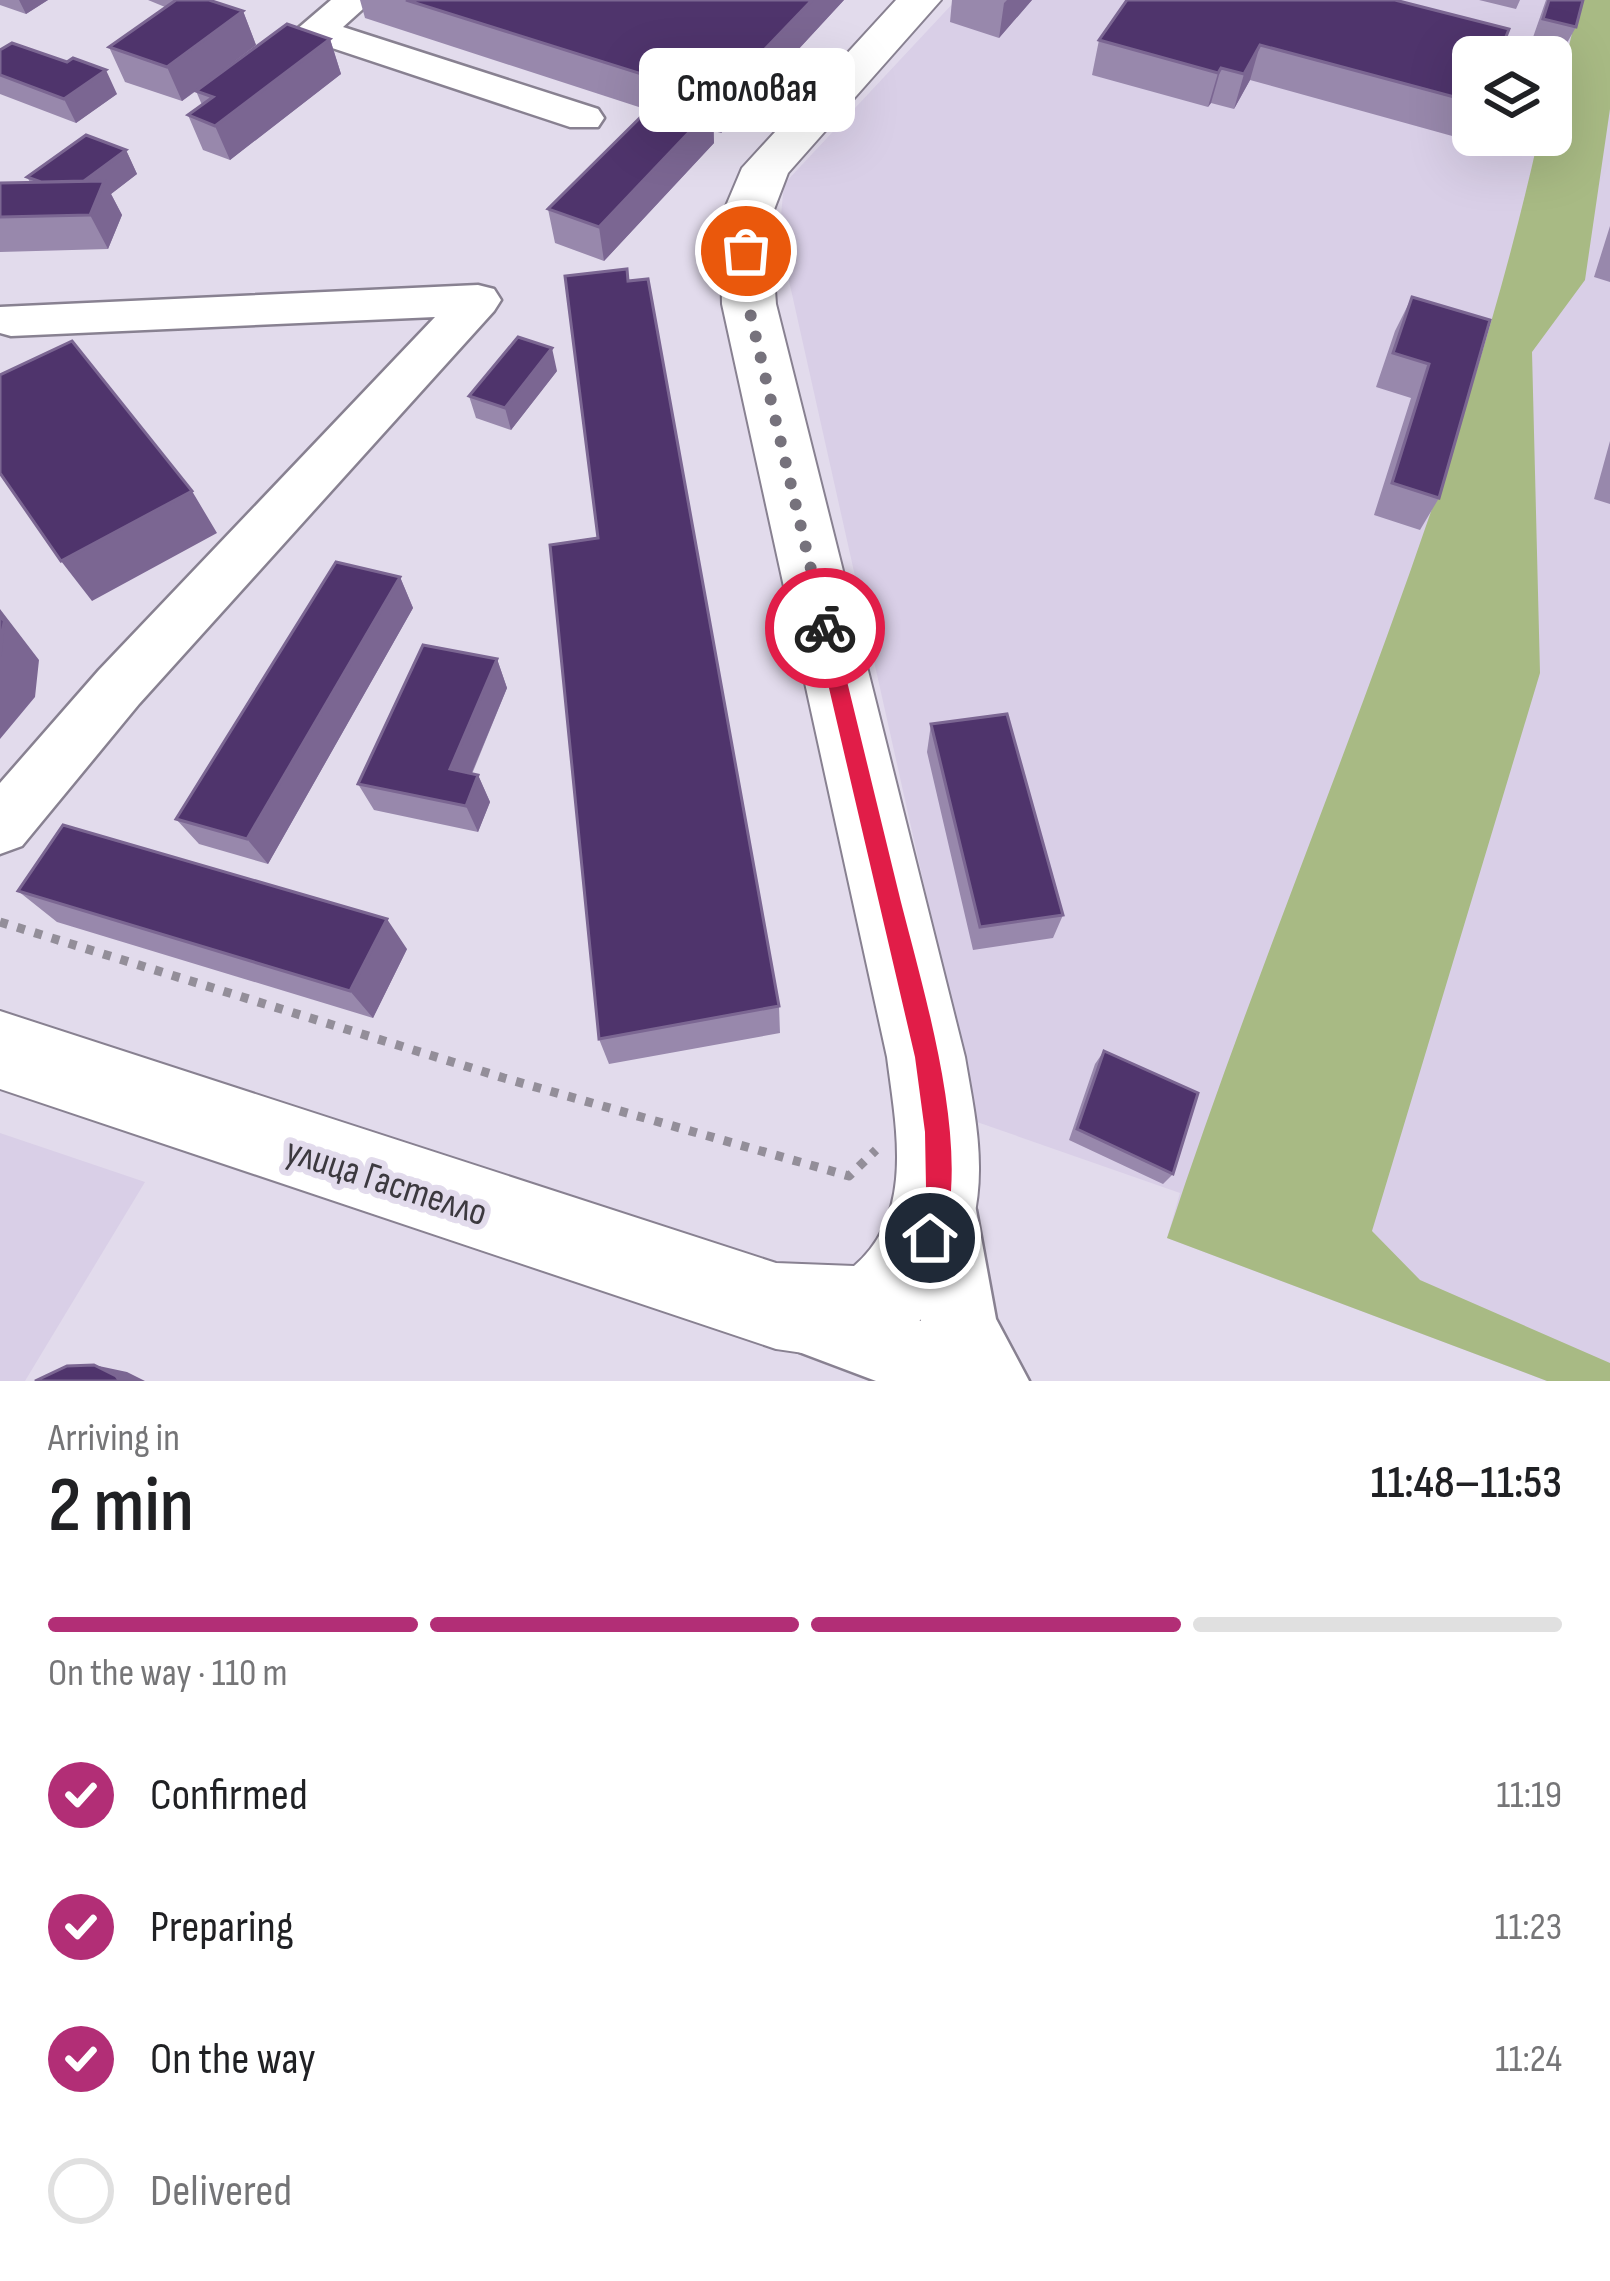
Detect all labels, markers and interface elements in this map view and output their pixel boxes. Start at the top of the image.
map controls [1452,36,1572,156]
button: layers [1452,36,1572,156]
callout: Столовая [638,47,854,131]
text: Столовая [677,66,818,113]
pin [695,200,797,302]
icon: bag [713,218,779,284]
courier [765,568,885,688]
icon: bike [792,595,858,661]
street label: улица Гастелло [279,1128,493,1237]
pin [879,1187,981,1289]
icon: home [897,1205,963,1271]
text: Arriving in [48,1415,180,1462]
text: 11:48–11:53 [1371,1456,1562,1511]
text: 2 min [48,1460,194,1553]
text: On the way · 110 m [48,1650,288,1697]
icon: check [48,1762,114,1828]
text: Confirmed [150,1768,308,1823]
text: 11:19 [1496,1772,1562,1819]
icon: check [48,1894,114,1960]
text: Preparing [150,1900,294,1955]
text: 11:23 [1495,1904,1562,1951]
icon: check [48,2026,114,2092]
text: On the way [150,2032,316,2087]
text: 11:24 [1495,2036,1562,2083]
text: Delivered [150,2164,292,2219]

